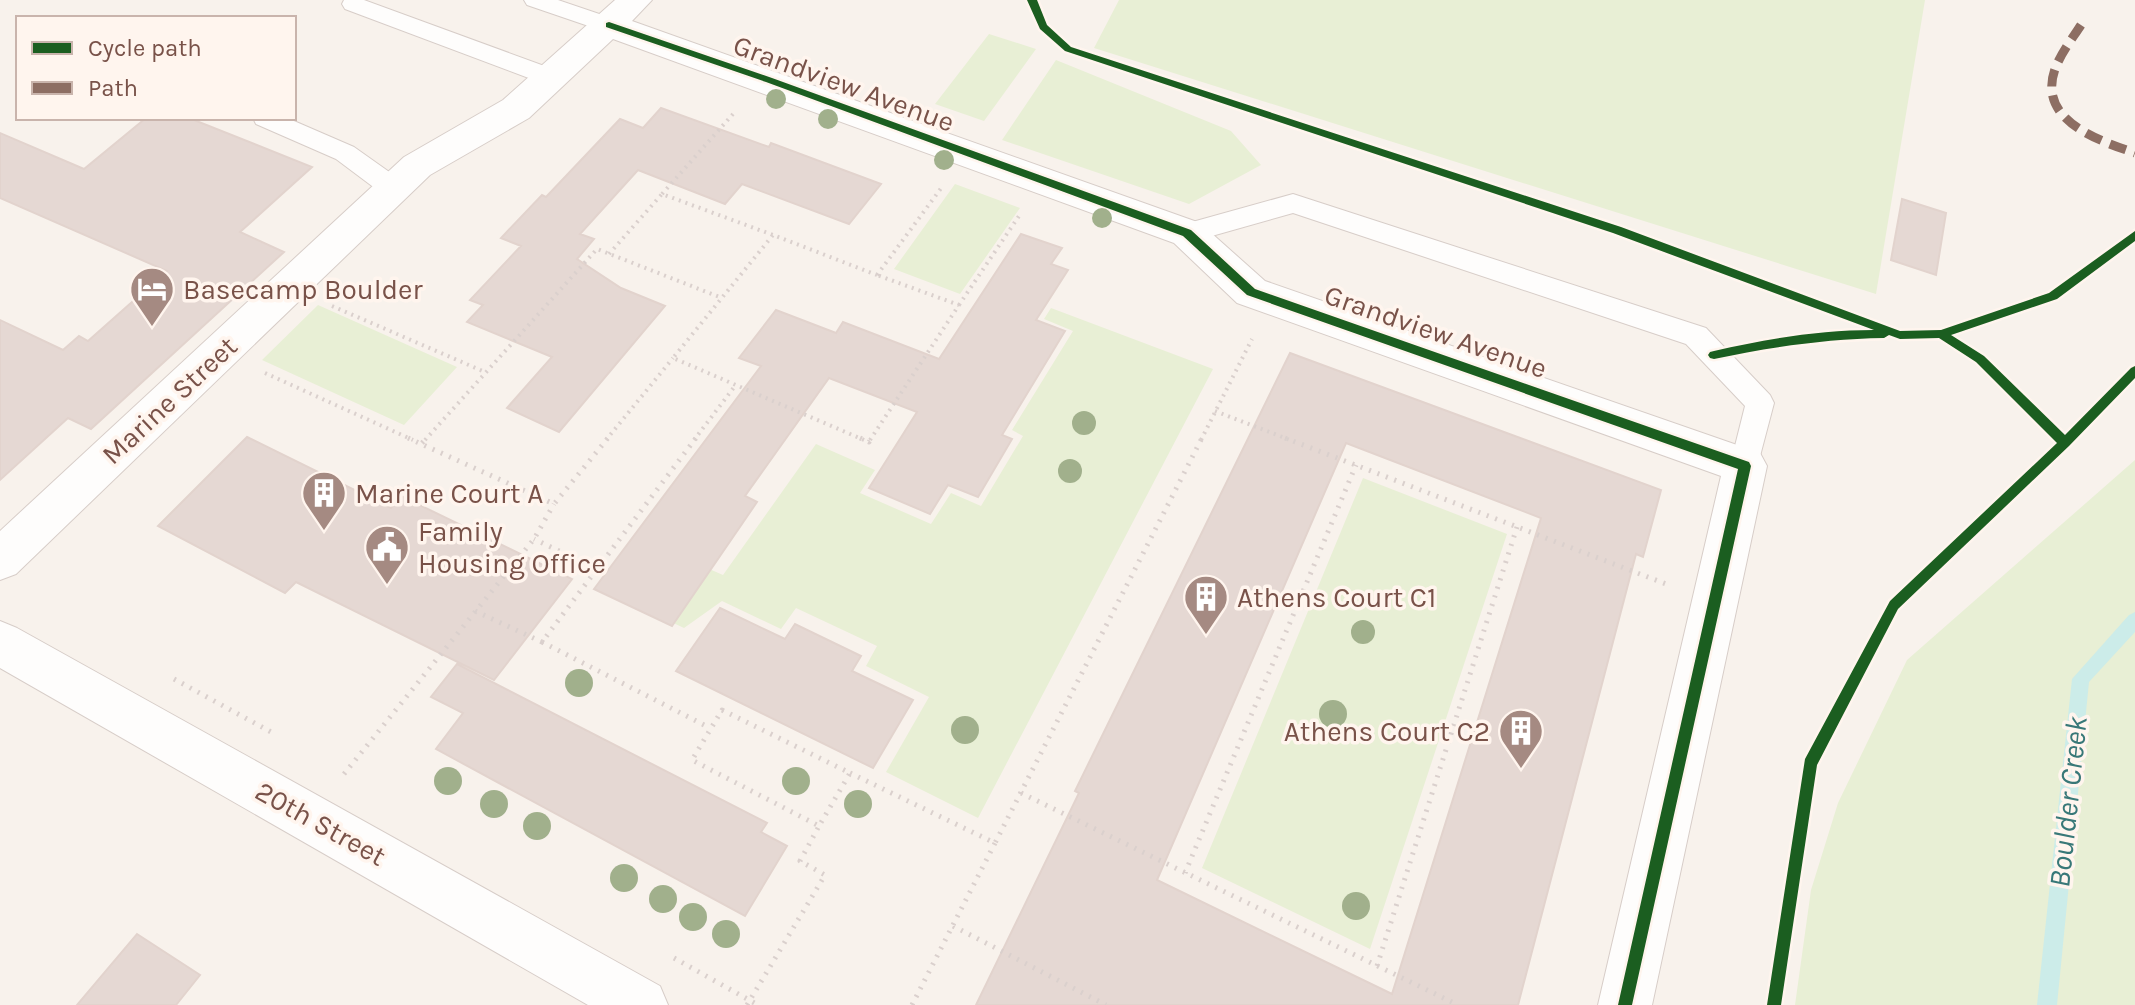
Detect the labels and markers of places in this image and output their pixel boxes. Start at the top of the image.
hotel icon: Basecamp Boulder [128,265,176,328]
place label: Basecamp Boulder [183,273,423,306]
building icon: Marine Court A [300,469,348,532]
place label: Marine Court A [355,477,543,510]
place label: Family Housing Office [418,515,606,580]
public building icon: Family Housing Office [363,523,411,586]
building icon: Athens Court C1 [1182,573,1230,636]
place label: Athens Court C1 [1237,581,1436,614]
building icon: Athens Court C2 [1497,707,1545,770]
place label: Athens Court C2 [1284,715,1490,748]

